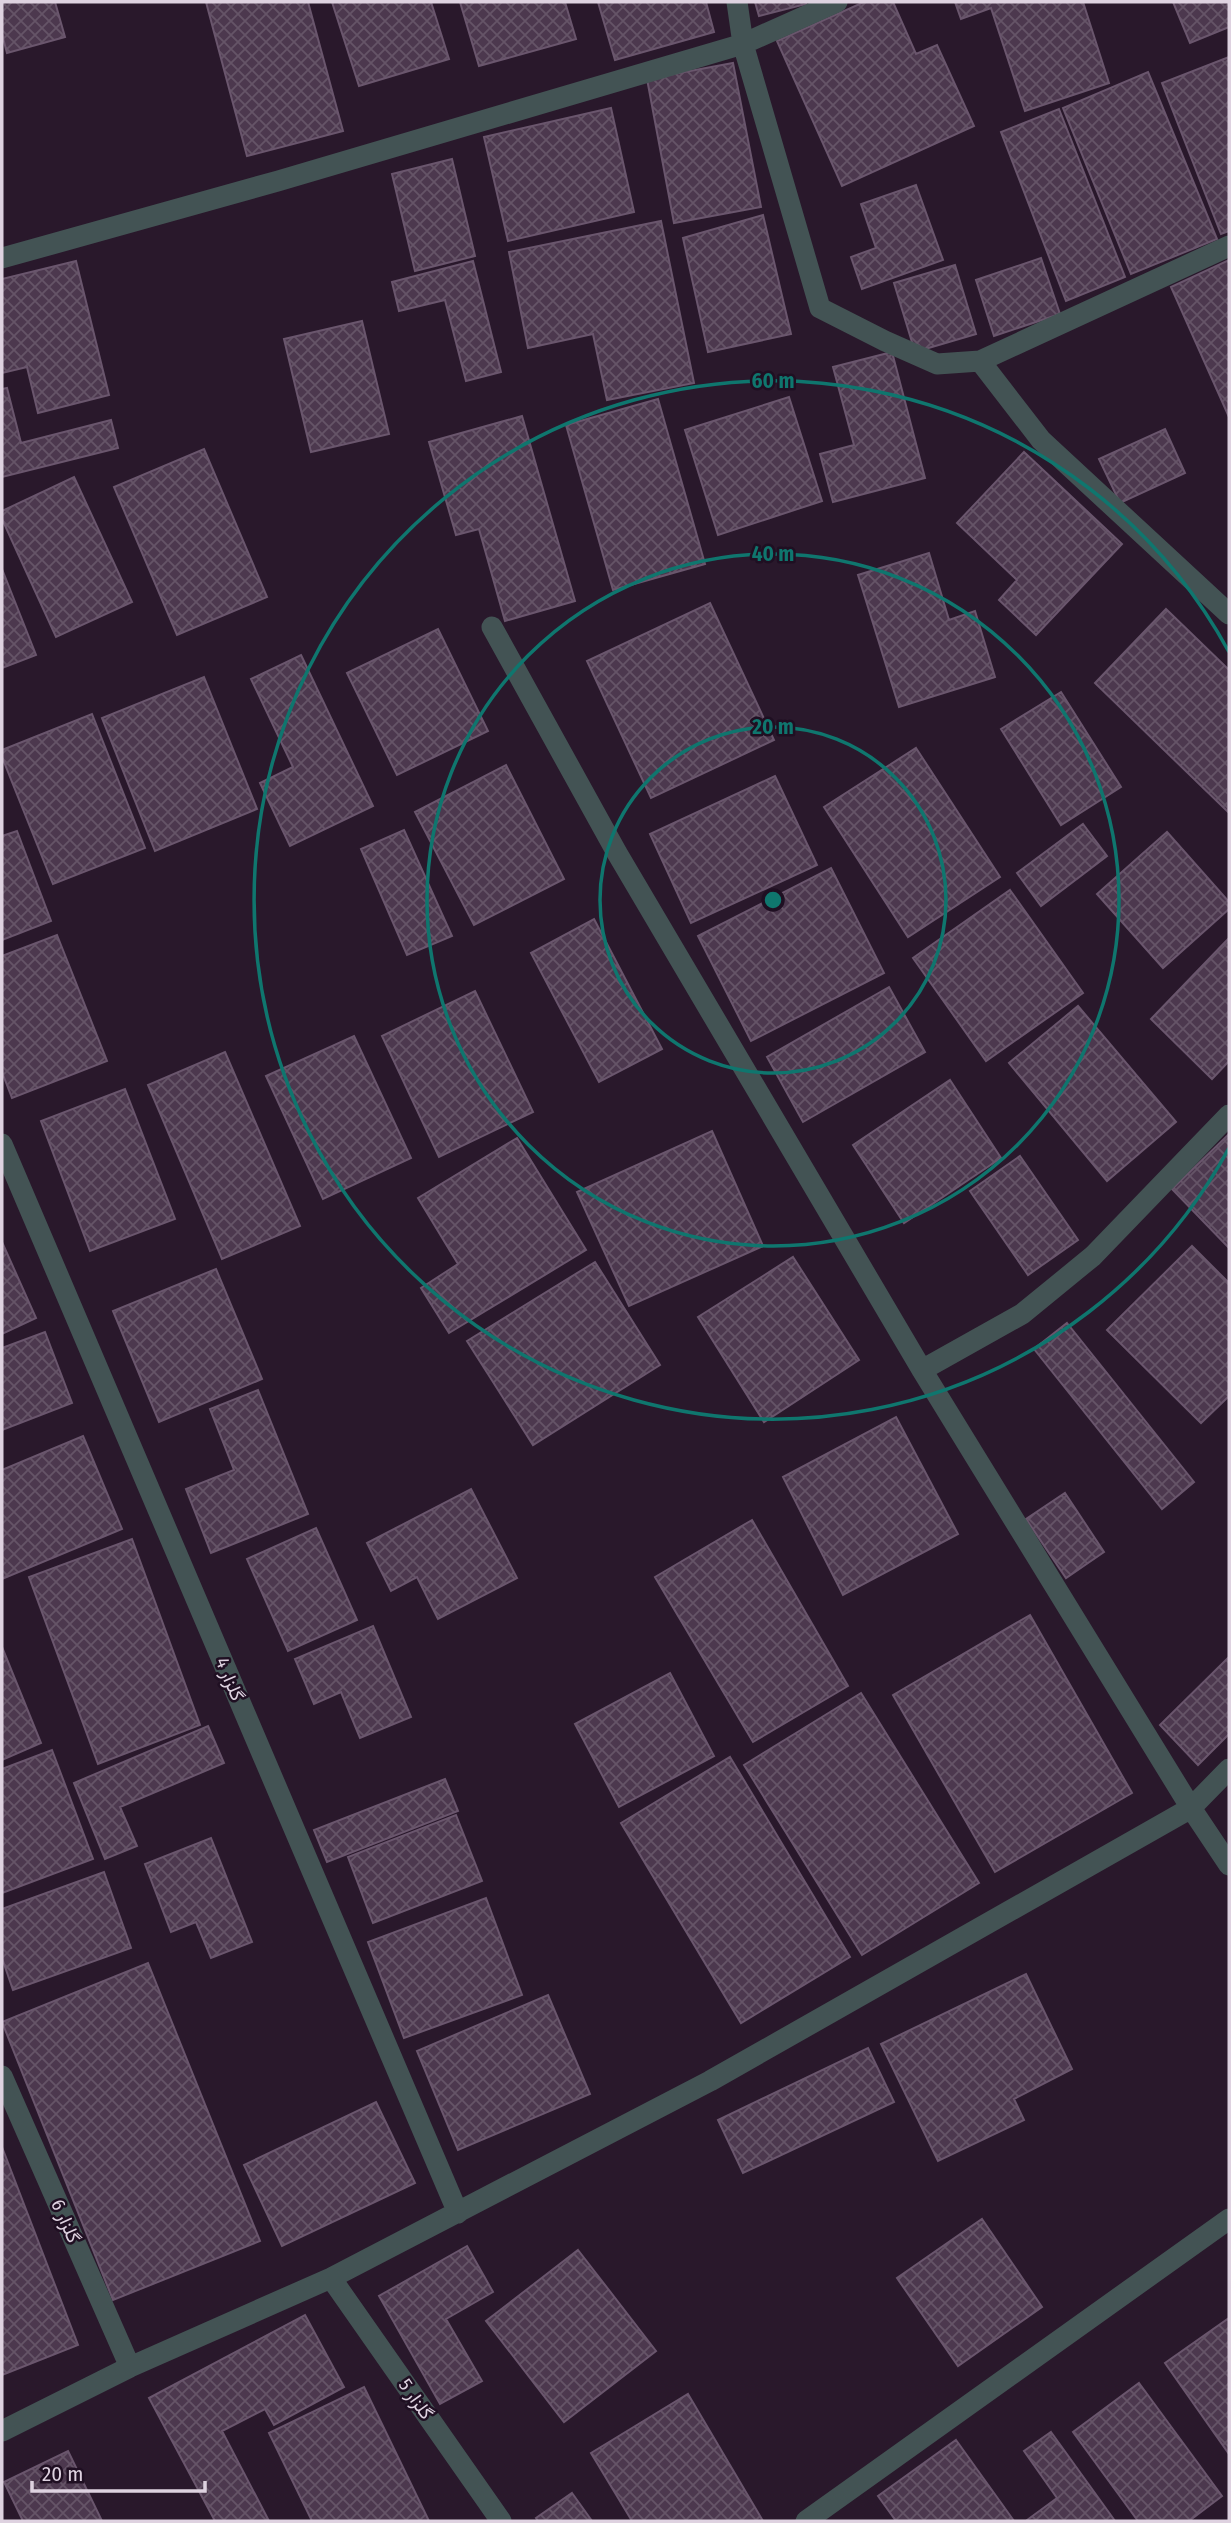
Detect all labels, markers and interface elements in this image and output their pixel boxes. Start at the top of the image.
text: 60 m [752,368,794,394]
text: 40 m [752,541,794,567]
text: 20 m [751,714,794,740]
centre of rings [761,888,785,912]
street label: گلزار 4 [211,1654,249,1704]
street label: گلزار 6 [46,2196,86,2246]
street label: گلزار 5 [394,2374,438,2424]
scale bar [32,2450,205,2494]
text: 20 m [42,2461,83,2487]

